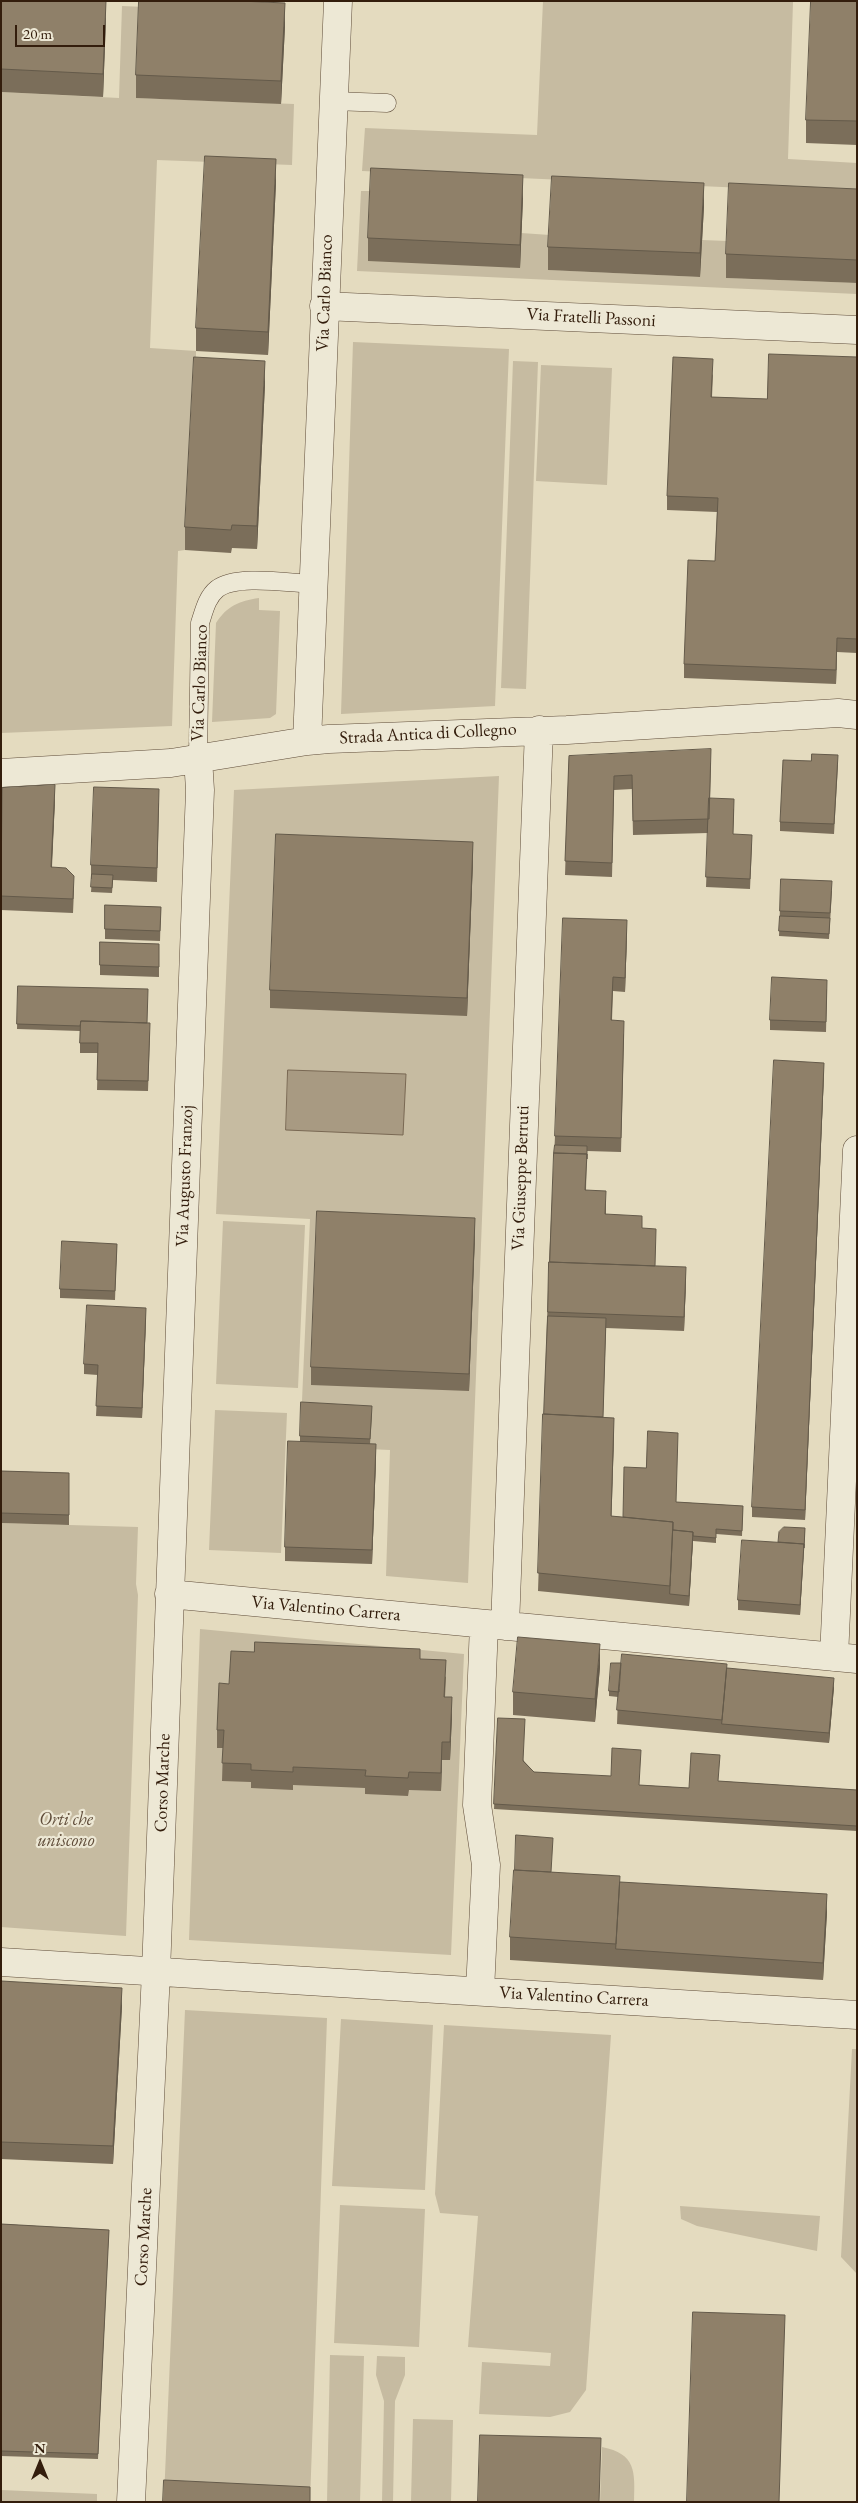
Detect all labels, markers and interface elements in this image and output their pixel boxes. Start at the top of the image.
scale bar [18,15,108,47]
text: 20 m [23,24,52,43]
street label: Via Carlo Bianco [312,234,338,352]
street label: Via Fratelli Passoni [526,304,656,332]
street label: Via Carlo Bianco [187,624,213,742]
street label: Strada Antica di Collegno [339,719,517,749]
street label: Via Augusto Franzoj [172,1105,198,1247]
street label: Via Giuseppe Berruti [508,1105,534,1251]
street label: Via Valentino Carrera [251,1592,401,1626]
street label: Corso Marche [150,1733,176,1833]
park label: Orti che uniscono [37,1809,95,1852]
street label: Via Valentino Carrera [499,1982,649,2012]
street label: Corso Marche [131,2187,157,2287]
north arrow [15,2438,65,2488]
text: N [34,2439,46,2457]

